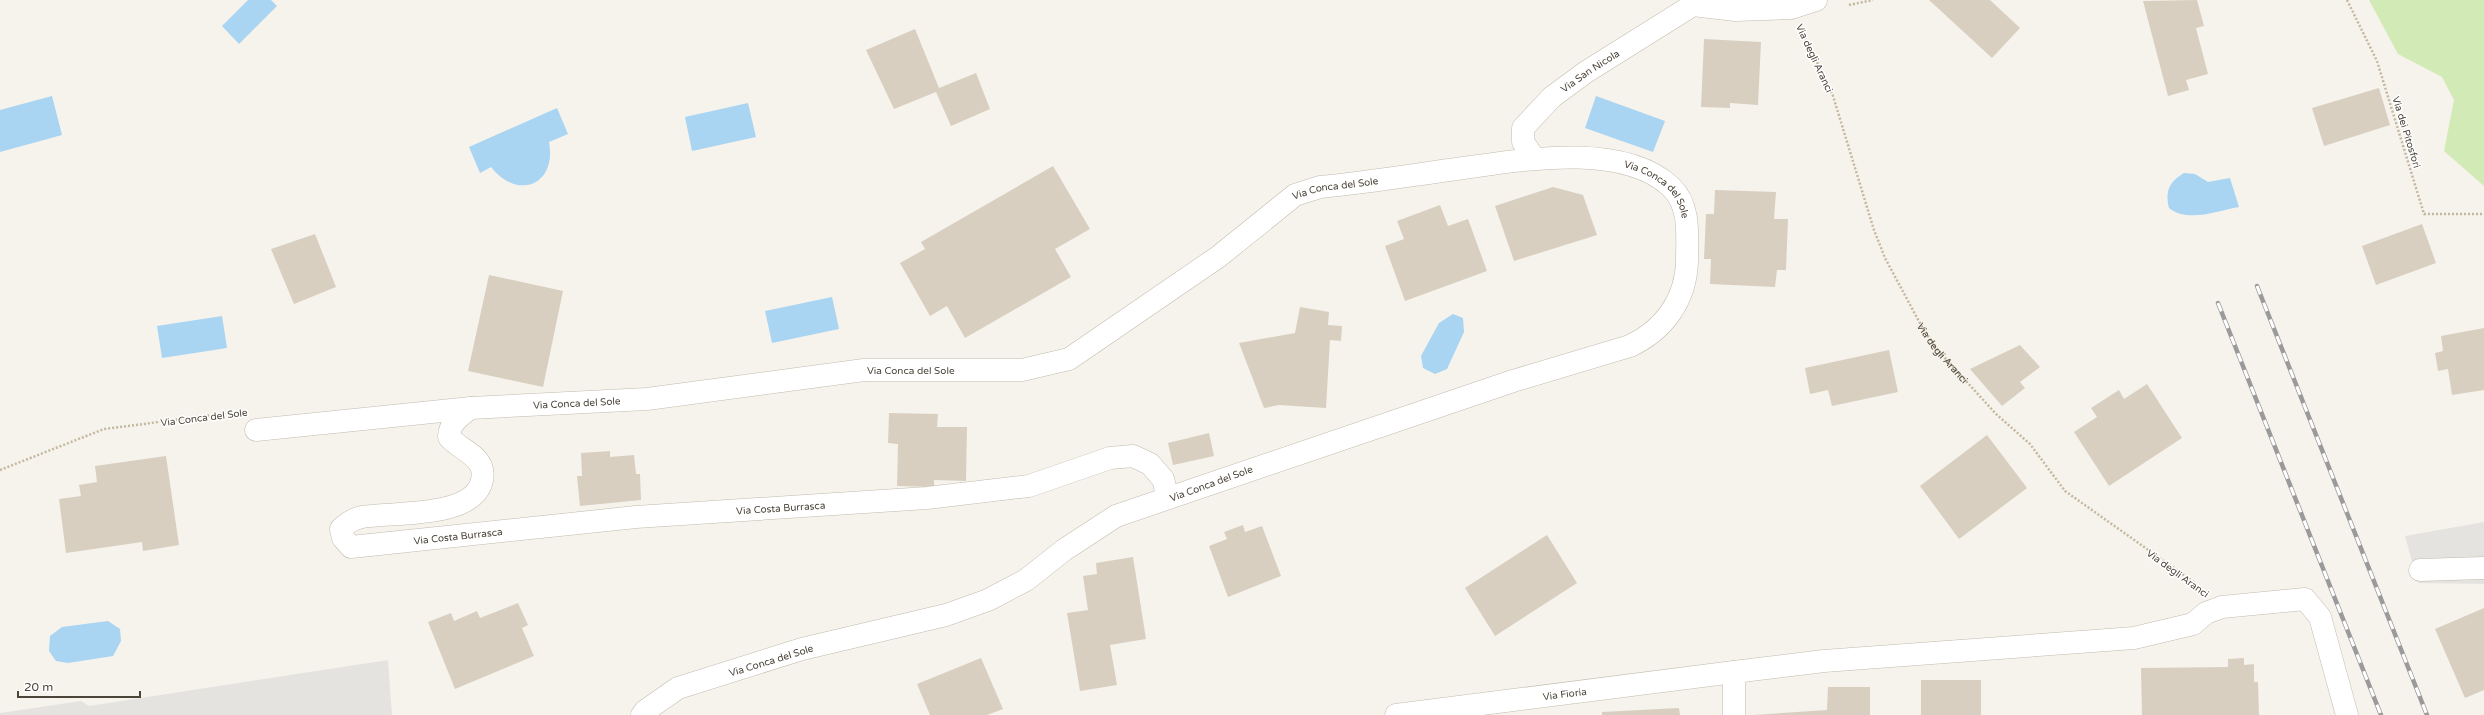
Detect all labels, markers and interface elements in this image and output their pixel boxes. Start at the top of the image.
street label: Via degli Aranci [1793,22,1835,95]
street label: Via San Nicola [1559,48,1622,95]
street label: Via dei Pitosfori [2389,95,2423,170]
street label: Via Conca del Sole [1623,158,1691,220]
street label: Via Conca del Sole [1291,175,1379,203]
street label: Via degli Aranci [1914,321,1970,386]
street label: Via Conca del Sole [867,365,955,377]
street label: Via Conca del Sole [533,395,621,412]
street label: Via Conca del Sole [160,407,249,429]
street label: Via Conca del Sole [1168,463,1255,505]
street label: Via Costa Burrasca [736,500,826,517]
street label: Via Costa Burrasca [413,526,503,547]
street label: Via degli Aranci [2144,547,2211,600]
street label: Via Conca del Sole [728,642,815,679]
scale bar [18,673,140,699]
text: 20 m [24,680,53,694]
street label: Via Fioria [1542,686,1587,703]

